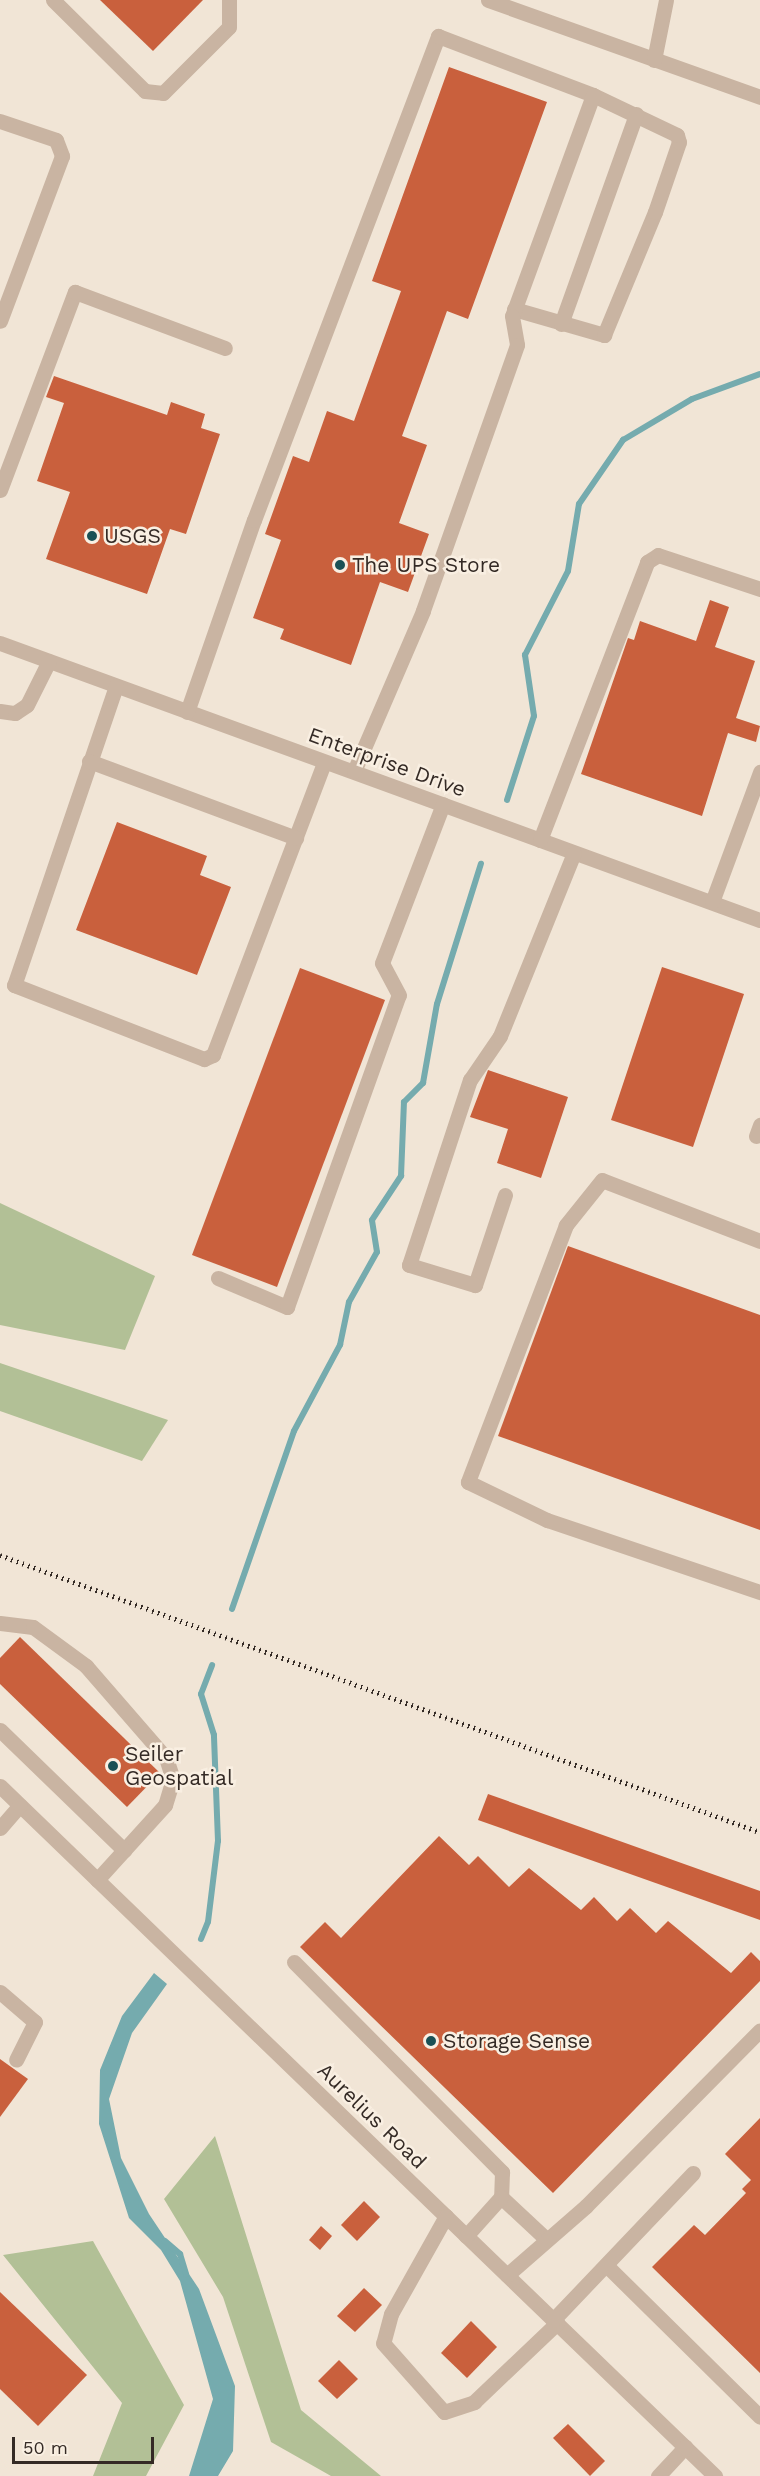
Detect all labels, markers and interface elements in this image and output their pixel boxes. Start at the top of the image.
place label: USGS [104,523,161,549]
marker: USGS [85,529,99,543]
place label: The UPS Store [352,552,500,578]
marker: The UPS Store [333,558,347,572]
street label: Enterprise Drive [305,722,469,802]
place label: Seiler Geospatial [125,1741,233,1791]
marker: Seiler Geospatial [106,1759,120,1773]
place label: Storage Sense [443,2028,590,2054]
marker: Storage Sense [424,2034,438,2048]
street label: Aurelius Road [312,2058,432,2174]
scale bar [15,2425,158,2463]
text: 50 m [23,2437,68,2458]

